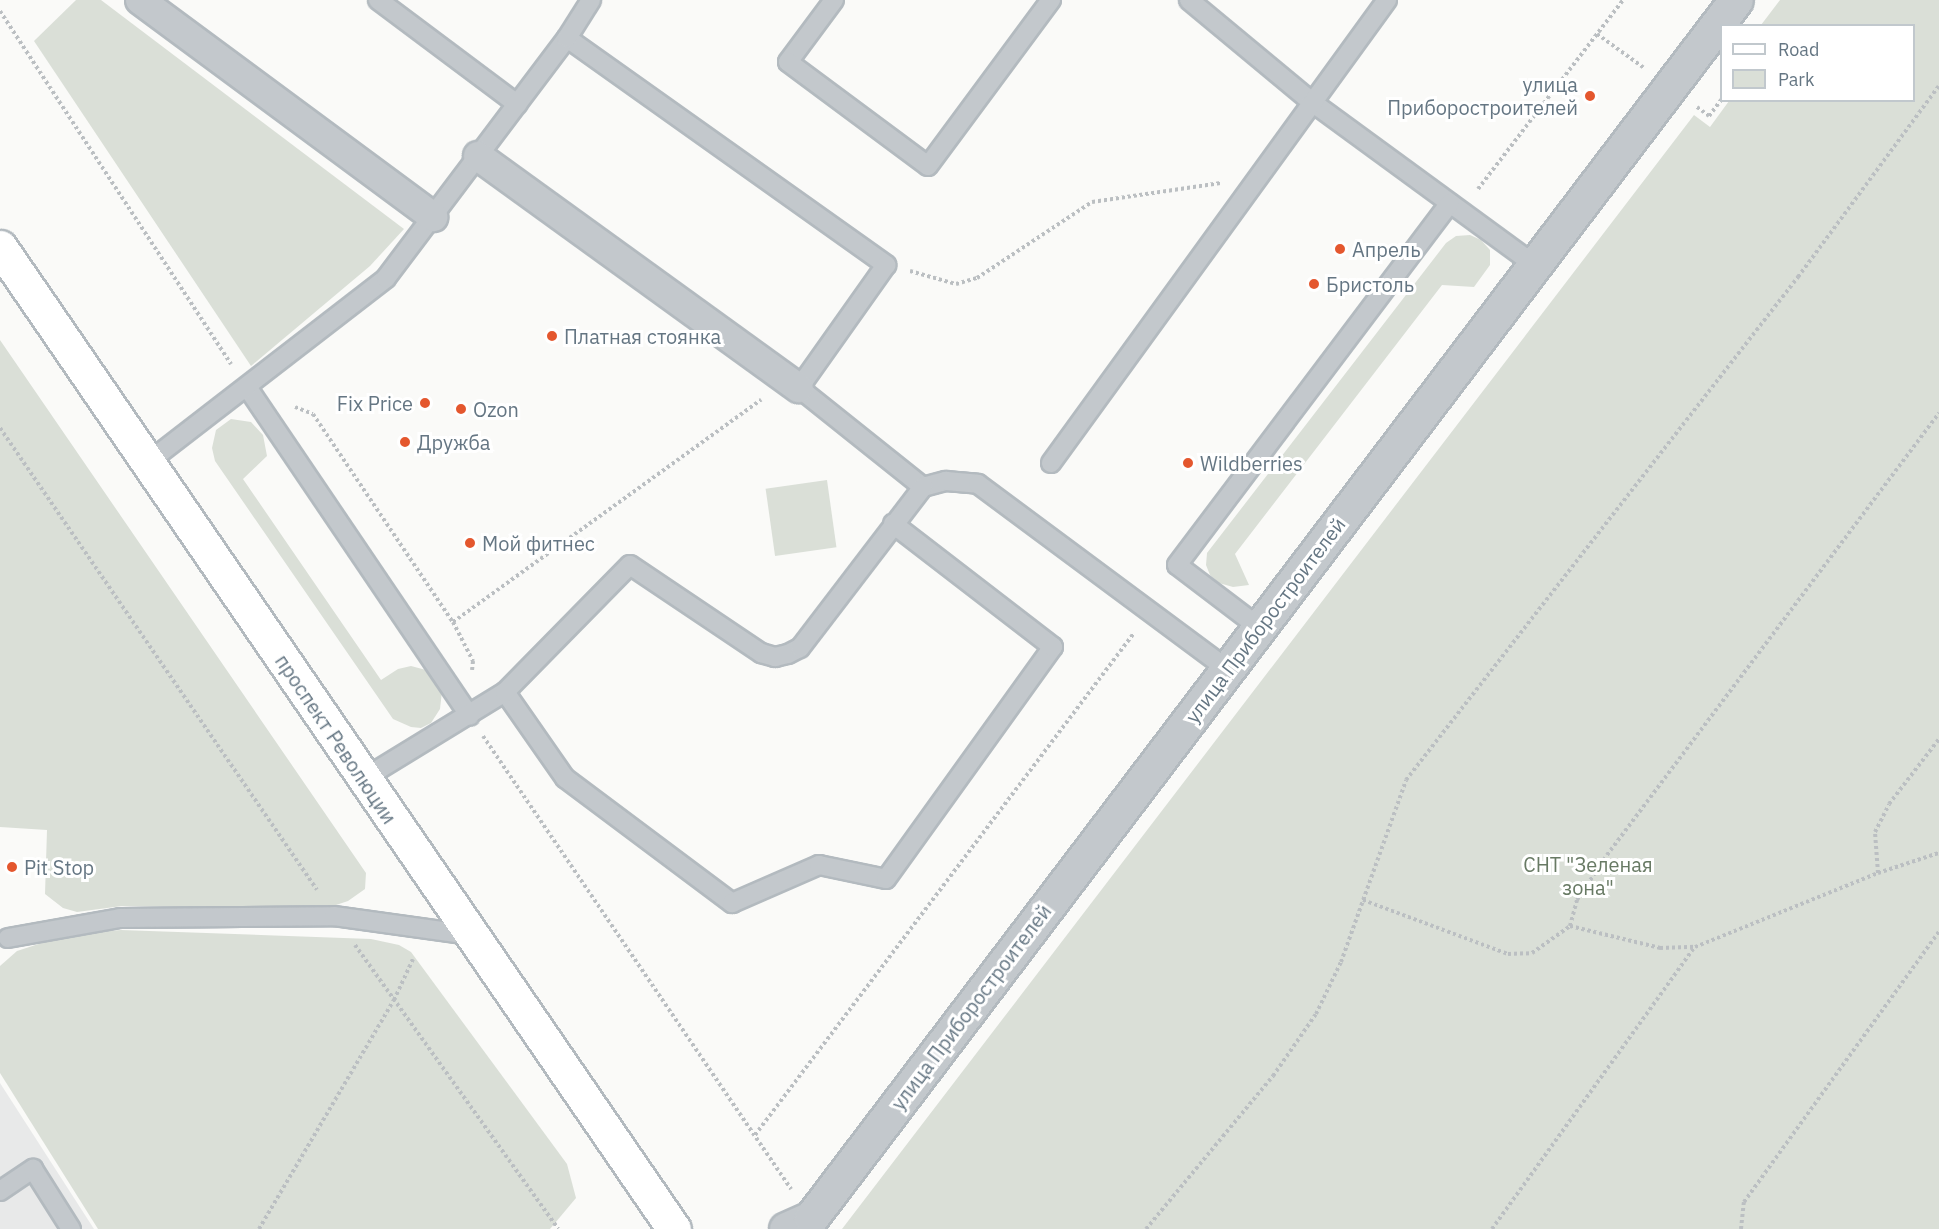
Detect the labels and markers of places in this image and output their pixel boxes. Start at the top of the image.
place label: улица Приборостроителей [1387,72,1578,119]
marker: улица Приборостроителей [1583,89,1597,103]
place label: Апрель [1352,237,1421,261]
marker: Апрель [1333,242,1347,256]
place label: Бристоль [1326,272,1414,296]
marker: Бристоль [1307,277,1321,291]
place label: Платная стоянка [564,324,721,348]
marker: Платная стоянка [545,329,559,343]
place label: Fix Price [337,391,413,415]
marker: Fix Price [418,396,432,410]
place label: Ozon [473,397,519,421]
marker: Ozon [454,402,468,416]
place label: Дружба [417,430,490,454]
marker: Дружба [398,435,412,449]
place label: Wildberries [1200,451,1303,475]
marker: Wildberries [1181,456,1195,470]
place label: Мой фитнес [482,531,595,555]
marker: Мой фитнес [463,536,477,550]
place label: Pit Stop [24,855,94,879]
marker: Pit Stop [5,860,19,874]

